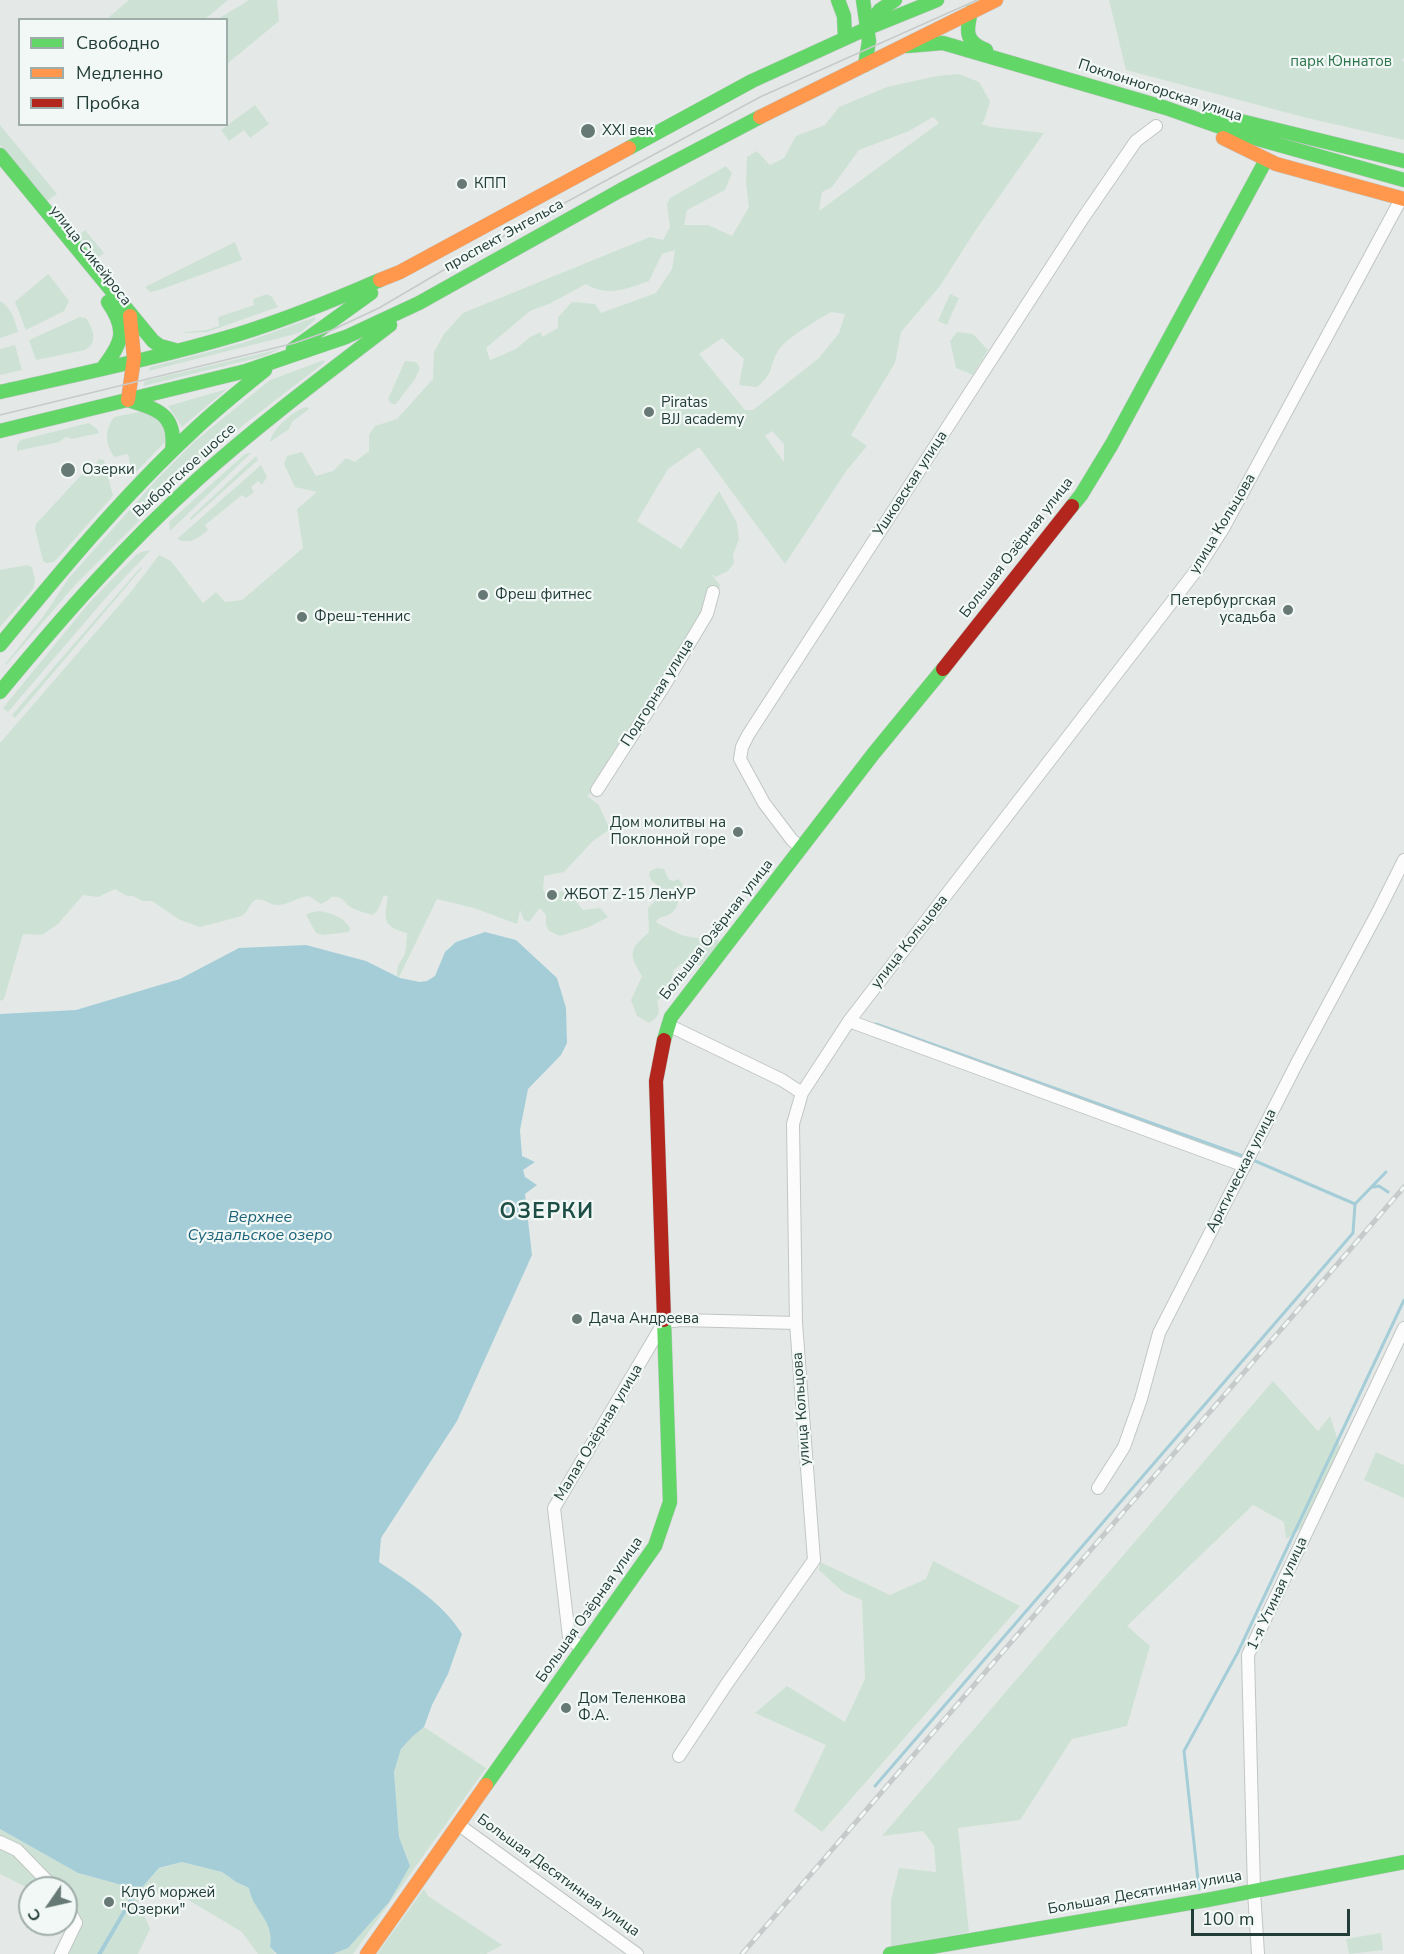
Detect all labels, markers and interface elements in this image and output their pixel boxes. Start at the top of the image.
legend [18,18,228,126]
text: Свободно [76,31,160,55]
park label: парк Юннатов [1290,53,1392,71]
street label: Поклонногорская улица [1076,56,1244,126]
text: Медленно [76,61,163,85]
text: Пробка [76,91,140,115]
marker: XXI век [579,122,597,140]
place label: XXI век [602,122,653,140]
place label: КПП [474,175,506,193]
marker: КПП [455,177,469,191]
street label: проспект Энгельса [441,196,567,276]
street label: улица Сикейроса [45,202,135,310]
place label: Piratas BJJ academy [661,394,744,429]
marker: Piratas BJJ academy [642,405,656,419]
street label: Выборгское шоссе [130,420,240,522]
street label: Ушковская улица [870,428,952,540]
marker: Озерки [59,461,77,479]
place label: Озерки [82,461,135,479]
street label: улица Кольцова [1186,471,1260,577]
street label: Большая Озёрная улица [956,474,1078,622]
place label: Фреш фитнес [495,586,592,604]
marker: Фреш фитнес [476,588,490,602]
place label: Петербургская усадьба [1170,592,1276,627]
marker: Петербургская усадьба [1281,603,1295,617]
place label: Фреш-теннис [314,608,410,626]
marker: Фреш-теннис [295,610,309,624]
street label: Подгорная улица [618,636,698,750]
place label: Дом молитвы на Поклонной горе [610,814,726,849]
marker: Дом молитвы на Поклонной горе [731,825,745,839]
street label: Большая Озёрная улица [656,856,778,1004]
place label: ЖБОТ Z-15 ЛенУР [564,886,696,904]
marker: ЖБОТ Z-15 ЛенУР [545,888,559,902]
street label: улица Кольцова [868,892,952,992]
street label: Арктическая улица [1203,1106,1281,1236]
district label: ОЗЕРКИ [500,1200,594,1226]
water label: Верхнее Суздальское озеро [188,1208,332,1246]
place label: Дача Андреева [589,1310,699,1328]
marker: Дача Андреева [570,1312,584,1326]
street label: улица Кольцова [789,1352,815,1466]
street label: Малая Озёрная улица [551,1361,647,1505]
street label: Большая Озёрная улица [533,1534,647,1686]
street label: 1-я Утиная улица [1244,1534,1312,1654]
place label: Дом Теленкова Ф.А. [578,1690,686,1725]
marker: Дом Теленкова Ф.А. [559,1701,573,1715]
street label: Большая Десятинная улица [473,1811,643,1941]
street label: Большая Десятинная улица [1047,1867,1243,1919]
north arrow [18,1876,78,1936]
place label: Клуб моржей "Озерки" [121,1884,215,1919]
marker: Клуб моржей "Озерки" [102,1895,116,1909]
scale bar [1194,1897,1353,1935]
text: С [23,1904,47,1926]
text: 100 m [1202,1907,1254,1931]

